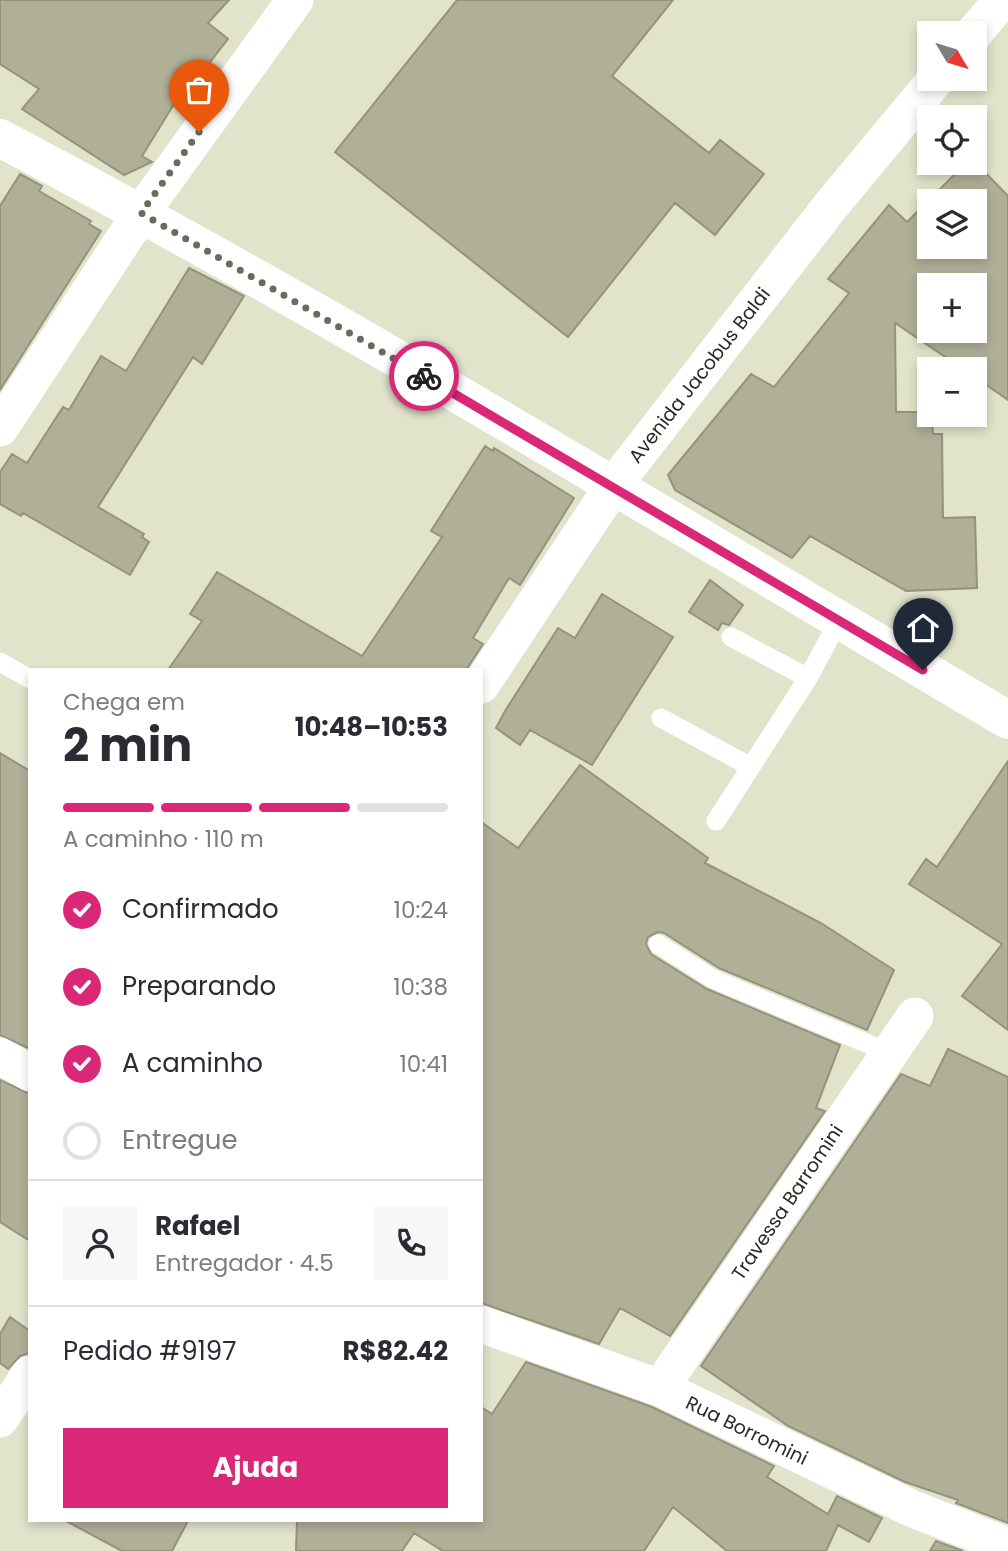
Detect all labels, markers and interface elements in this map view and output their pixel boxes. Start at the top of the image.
north arrow [917,21,987,91]
map controls [917,21,987,427]
pin [169,60,229,132]
icon: bag [180,71,218,109]
button: locate [917,105,987,175]
button: layers [917,189,987,259]
button: + [917,273,987,343]
street label: Avenida Jacobus Baldi [622,282,777,469]
courier [389,341,459,411]
icon: bike [405,357,443,395]
button: − [917,357,987,427]
pin [893,598,953,670]
icon: home [904,609,942,647]
text: Chega em [63,686,185,718]
text: 10:48–10:53 [295,709,448,745]
text: 2 min [63,713,192,777]
text: A caminho · 110 m [63,823,264,855]
icon: check [63,891,101,929]
text: Confirmado [122,891,279,927]
text: 10:24 [394,894,448,926]
icon: check [63,968,101,1006]
text: Preparando [122,968,276,1004]
text: 10:38 [393,971,448,1003]
icon: check [63,1045,101,1083]
text: A caminho [122,1045,263,1081]
text: 10:41 [399,1048,448,1080]
street label: Travessa Barromini [725,1119,850,1285]
text: Entregue [122,1122,238,1158]
button: person [63,1206,137,1280]
button: phone [374,1206,448,1280]
text: Rafael [155,1208,240,1244]
text: Entregador · 4.5 [155,1247,334,1279]
text: Pedido #9197 [63,1333,236,1369]
text: R$82.42 [342,1333,448,1369]
street label: Rua Borromini [681,1389,812,1472]
button: Ajuda [63,1428,448,1508]

